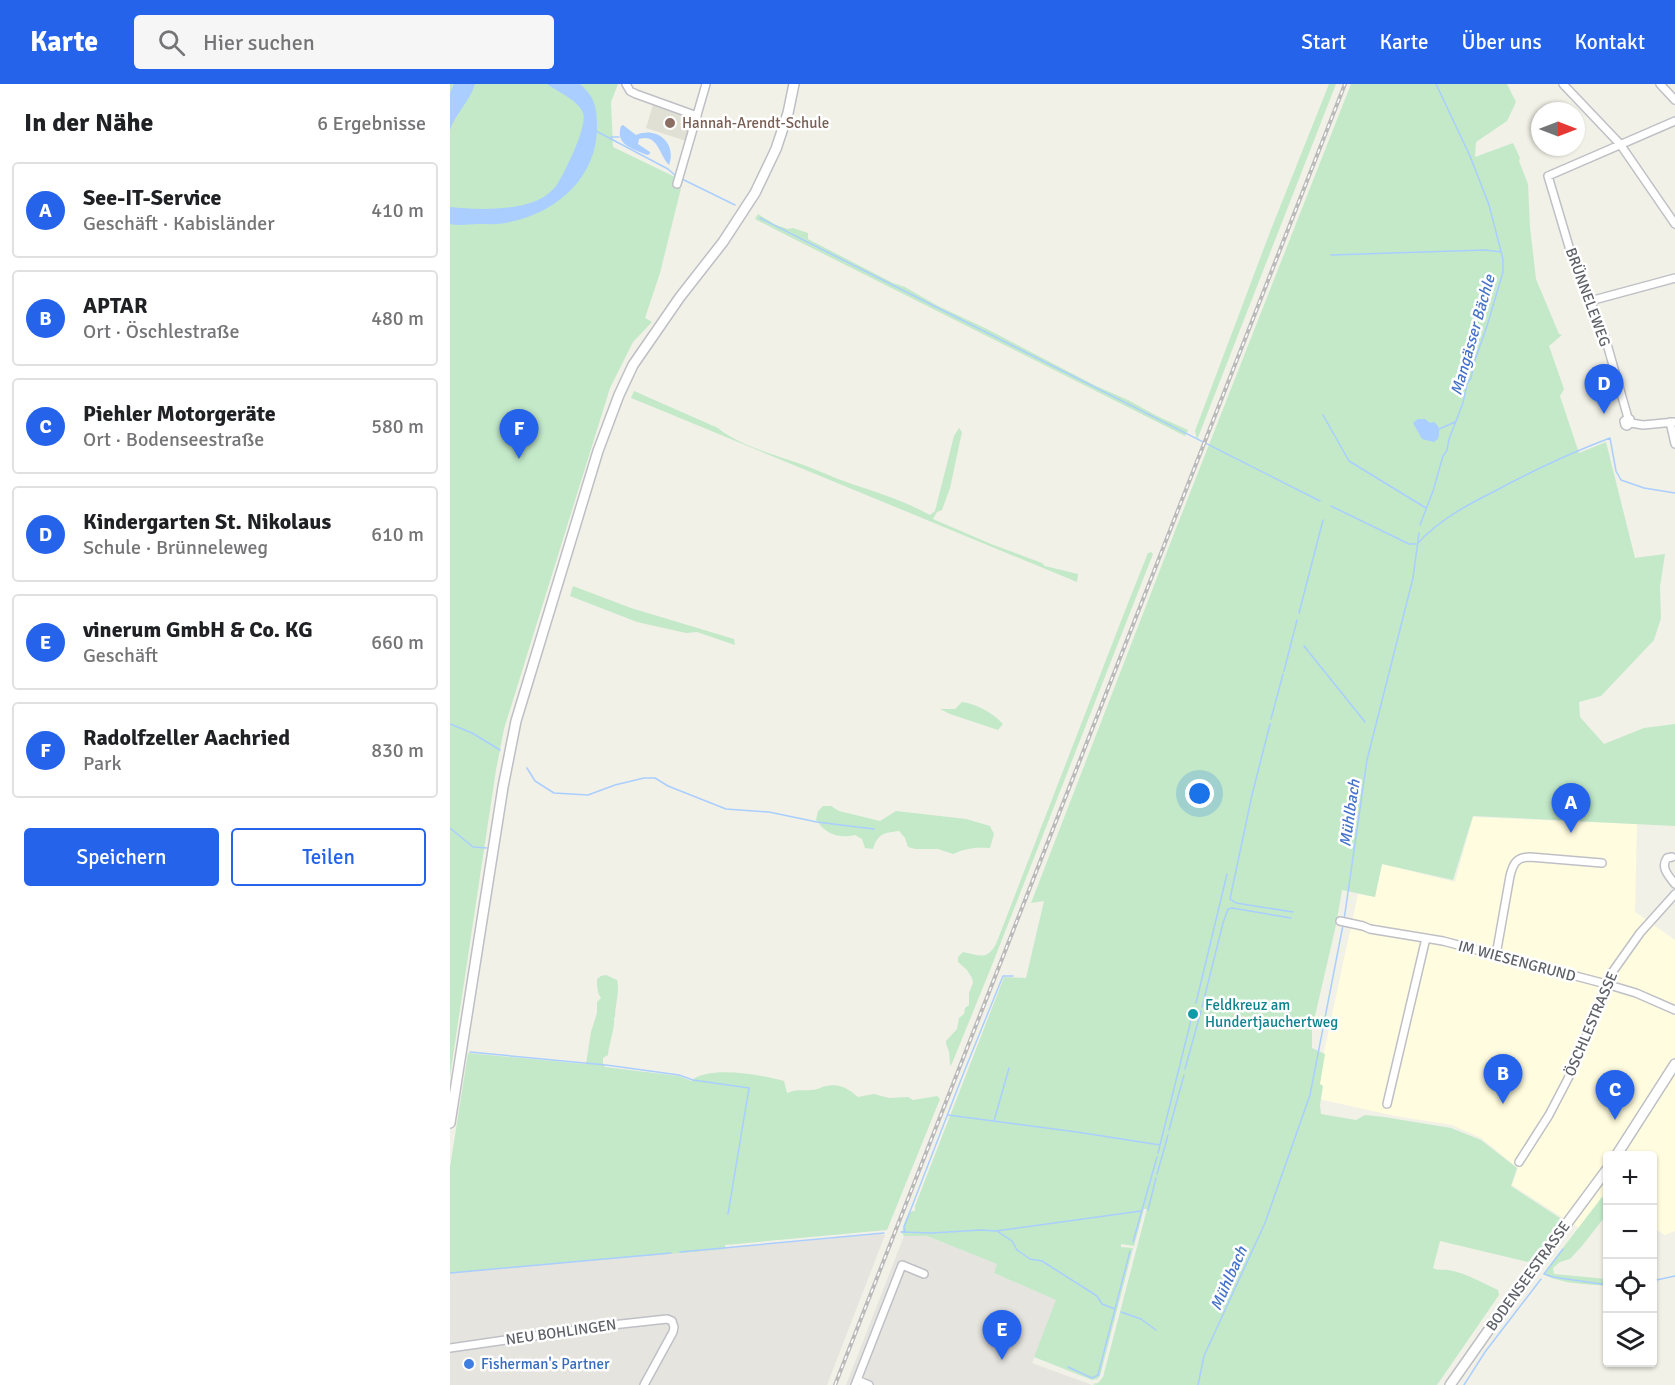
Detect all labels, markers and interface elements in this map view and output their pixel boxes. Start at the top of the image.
search box [134,15,554,69]
text: Karte [30,25,98,59]
icon: search [155,26,188,59]
text: Hier suchen [203,29,315,56]
text: Start [1301,29,1346,55]
text: Karte [1379,29,1428,55]
text: Über uns [1461,29,1542,55]
text: Kontakt [1575,29,1645,55]
north arrow [1531,102,1585,156]
text: In der Nähe [24,107,154,139]
text: 6 Ergebnisse [317,111,426,136]
place label: Hannah-Arendt-Schule [682,114,829,132]
marker: Hannah-Arendt-Schule [663,116,677,130]
text: See-IT-Service [83,184,221,211]
text: A [39,198,52,223]
text: 410 m [371,198,424,223]
text: Geschäft · Kabisländer [83,211,275,236]
street label: BRÜNNELEWEG [1562,245,1614,349]
water label: Mangässer Bächle [1446,272,1500,398]
text: APTAR [83,292,147,319]
text: B [39,306,52,331]
text: 480 m [371,306,424,331]
text: Ort · Öschlestraße [83,319,239,344]
pin: D [1584,364,1624,414]
text: Piehler Motorgeräte [83,400,276,427]
pin: F [500,410,538,459]
text: C [39,414,52,439]
text: 580 m [371,414,424,439]
text: Ort · Bodenseestraße [83,427,264,452]
text: Kindergarten St. Nikolaus [83,508,331,535]
text: D [39,522,52,547]
text: 610 m [371,522,424,547]
text: Schule · Brünneleweg [83,535,268,560]
text: vinerum GmbH & Co. KG [83,616,313,643]
text: E [40,630,51,655]
text: 660 m [371,630,424,655]
text: Geschäft [83,643,158,668]
text: Radolfzeller Aachried [83,724,290,751]
text: F [40,738,51,763]
text: 830 m [371,738,424,763]
text: Park [83,751,121,776]
water label: Mühlbach [1335,777,1365,848]
your location [1185,779,1214,808]
pin: A [1552,784,1590,833]
button: Speichern [24,828,219,886]
button: Teilen [231,828,426,886]
street label: IM WIESENGRUND [1456,937,1578,985]
street label: ÖSCHLESTRASSE [1561,969,1621,1079]
place label: Feldkreuz am Hundertjauchertweg [1205,996,1338,1031]
marker: Feldkreuz am Hundertjauchertweg [1186,1007,1200,1021]
pin: B [1484,1054,1522,1104]
pin: C [1596,1070,1634,1120]
map controls [1603,1151,1657,1367]
button: + [1603,1151,1657,1205]
button: − [1603,1205,1657,1259]
street label: BODENSEESTRASSE [1482,1218,1574,1334]
water label: Mühlbach [1206,1242,1252,1313]
button: locate [1603,1259,1657,1313]
pin: E [982,1310,1022,1360]
button: layers [1603,1313,1657,1367]
street label: NEU BOHLINGEN [504,1315,618,1349]
place label: Fisherman's Partner [481,1355,610,1373]
marker: Fisherman's Partner [462,1357,476,1371]

